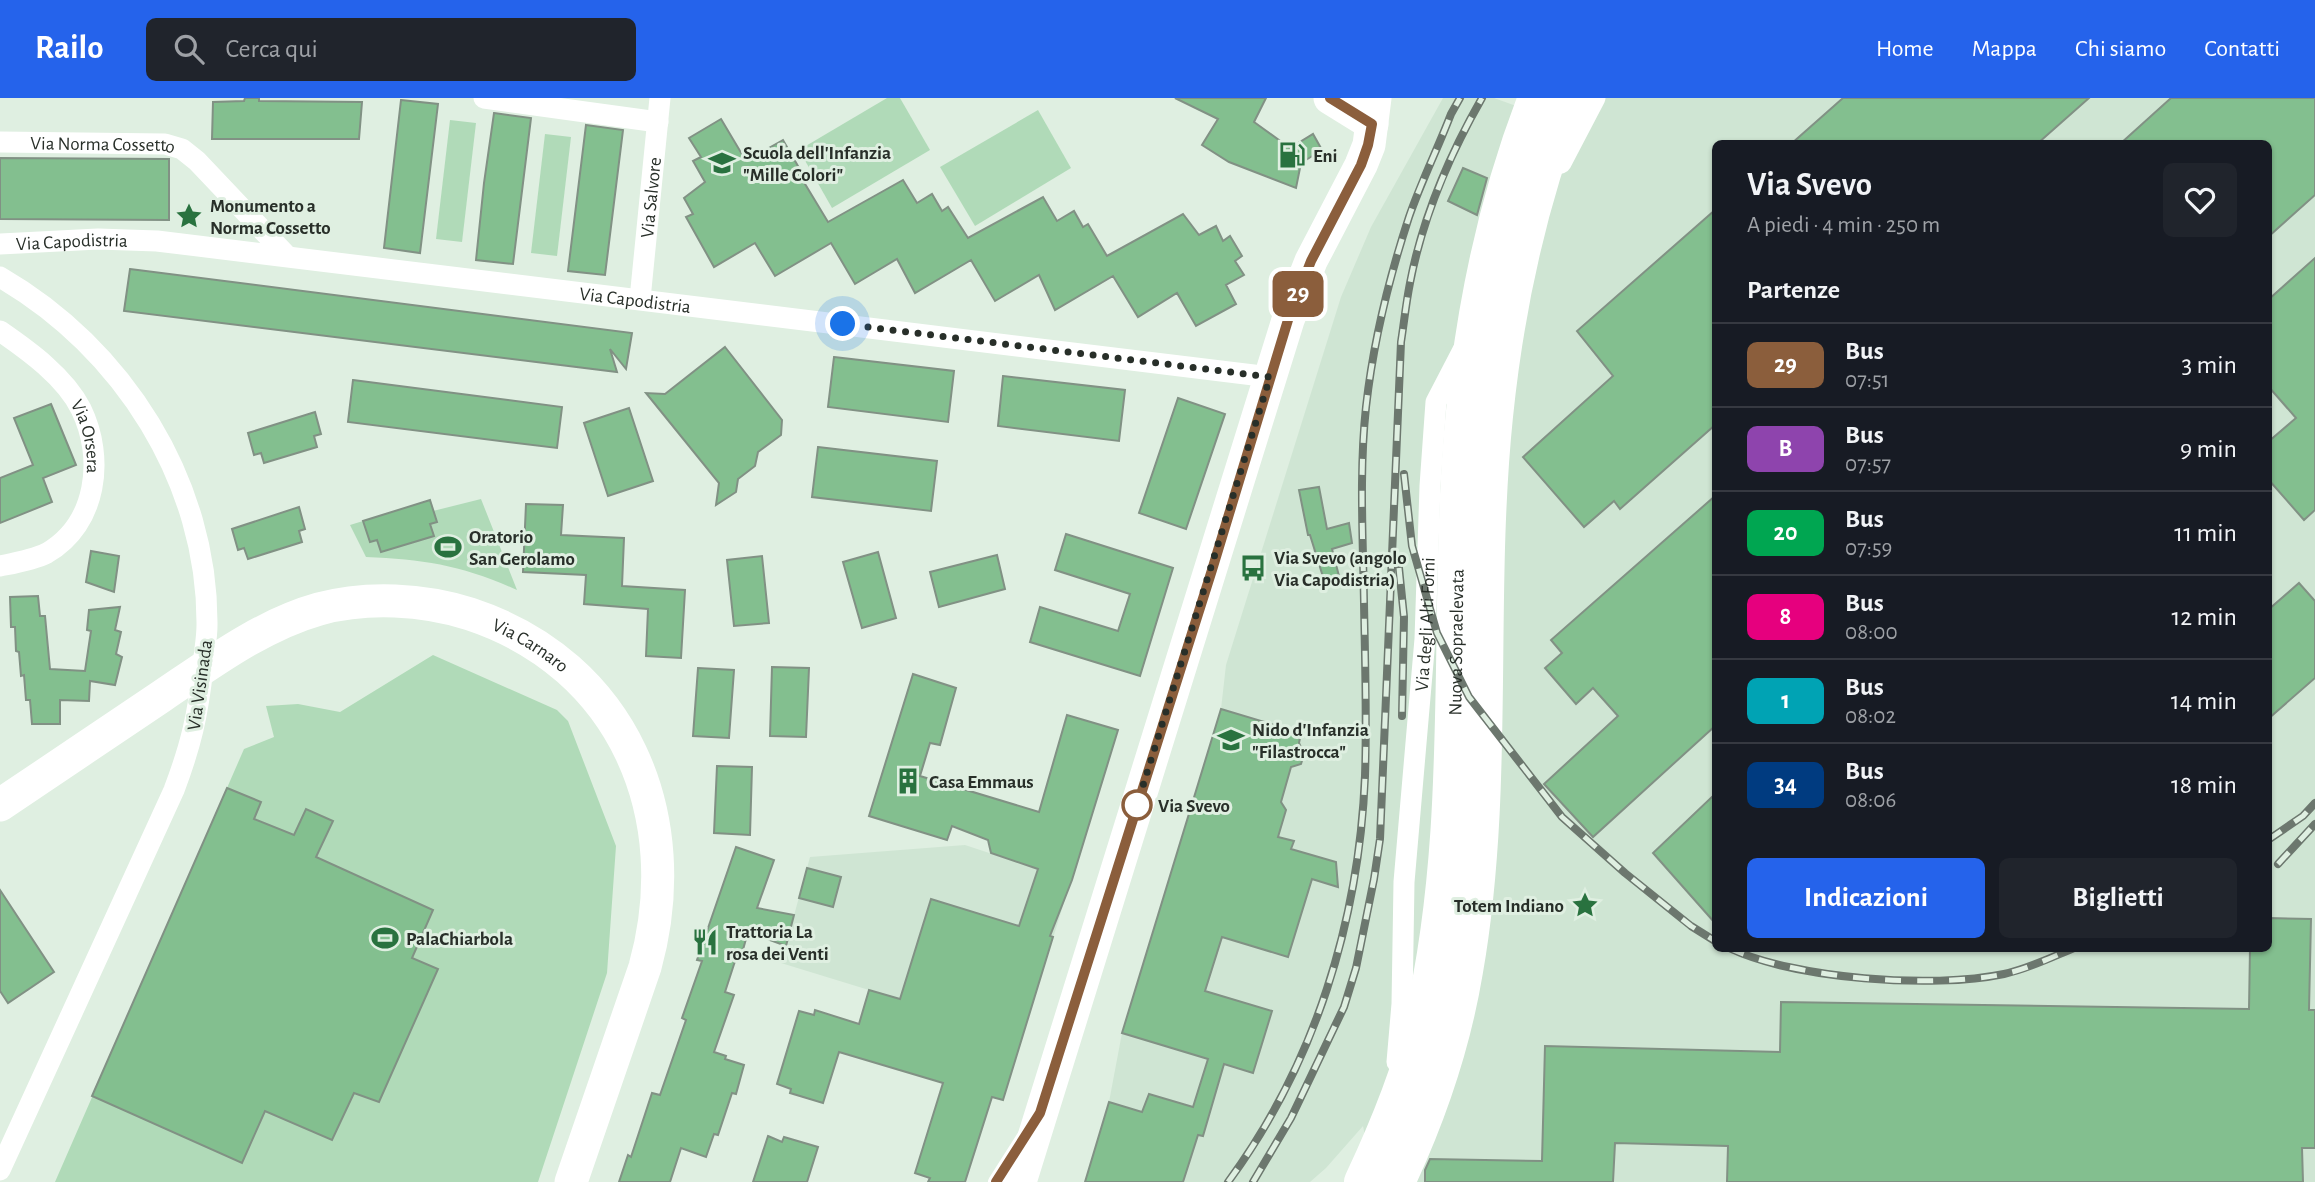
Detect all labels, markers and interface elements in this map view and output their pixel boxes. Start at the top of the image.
search box [146,18,636,81]
icon: search [170,30,208,68]
text: Railo [35,32,104,65]
text: Cerca qui [226,36,318,62]
text: Home [1876,37,1934,61]
text: Mappa [1972,37,2037,61]
text: Chi siamo [2075,37,2166,61]
text: Contatti [2204,37,2280,61]
street label: Via Norma Cossetto [30,134,177,158]
fuel station icon: Eni [1277,140,1307,170]
place label: Scuola dell'Infanzia "Mille Colori" [743,144,891,185]
place label: Eni [1313,147,1338,166]
school or university icon: Scuola dell'Infanzia "Mille Colori" [707,148,737,178]
street label: Via Salvore [638,156,665,239]
button: heart [2163,163,2237,237]
text: Via Svevo [1747,169,1872,202]
place label: Monumento a Norma Cossetto [210,197,331,238]
place icon: Monumento a Norma Cossetto [174,201,204,231]
text: A piedi · 4 min · 250 m [1747,214,1940,237]
street label: Via Capodistria [16,231,128,254]
line badge: 29 [1266,271,1330,317]
text: Partenze [1747,277,1840,303]
text: 29 [1287,282,1309,306]
street label: Via Capodistria [578,285,692,317]
your location [825,306,860,341]
text: Bus [1845,338,1884,364]
text: 3 min [2181,352,2237,378]
text: 29 [1774,353,1797,377]
text: 07:51 [1845,369,1890,392]
street label: Via Orsera [67,397,102,474]
text: Bus [1845,422,1884,448]
text: 9 min [2180,436,2237,462]
text: B [1779,437,1792,461]
text: 07:57 [1845,453,1891,476]
text: Bus [1845,506,1884,532]
text: 11 min [2174,520,2237,546]
text: 20 [1774,521,1797,545]
place label: Oratorio San Gerolamo [469,528,575,569]
sports icon: Oratorio San Gerolamo [433,532,463,562]
text: 07:59 [1845,537,1892,560]
place label: Via Svevo (angolo Via Capodistria) [1274,549,1407,590]
bus stop icon: Via Svevo (angolo Via Capodistria) [1238,553,1268,583]
street label: Via degli Alti Forni [1413,557,1439,692]
street label: Nuova Sopraelevata [1446,568,1468,716]
text: Bus [1845,590,1884,616]
text: 12 min [2171,604,2237,630]
text: 8 [1780,605,1791,629]
street label: Via Carnaro [489,616,572,676]
text: 08:00 [1845,621,1898,644]
street label: Via Visinada [185,638,216,732]
text: Bus [1845,674,1884,700]
text: 14 min [2171,688,2237,714]
text: 1 [1781,689,1790,713]
text: 08:02 [1845,705,1896,728]
place label: Nido d'Infanzia "Filastrocca" [1252,721,1369,762]
school or university icon: Nido d'Infanzia "Filastrocca" [1216,725,1246,755]
text: Bus [1845,758,1884,784]
building icon: Casa Emmaus [893,766,923,796]
text: 18 min [2171,772,2237,798]
place label: Casa Emmaus [929,773,1034,792]
text: 34 [1774,773,1797,797]
text: 08:06 [1845,789,1896,812]
marker: Via Svevo [1122,790,1152,820]
place label: Via Svevo [1158,797,1230,816]
button: Indicazioni [1747,858,1985,938]
button: Biglietti [1999,858,2237,938]
place icon: Totem Indiano [1570,890,1600,920]
place label: Totem Indiano [1454,897,1564,916]
sports icon: PalaChiarbola [370,923,400,953]
place label: Trattoria La rosa dei Venti [726,923,829,964]
restaurant icon: Trattoria La rosa dei Venti [690,927,720,957]
place label: PalaChiarbola [406,930,513,949]

